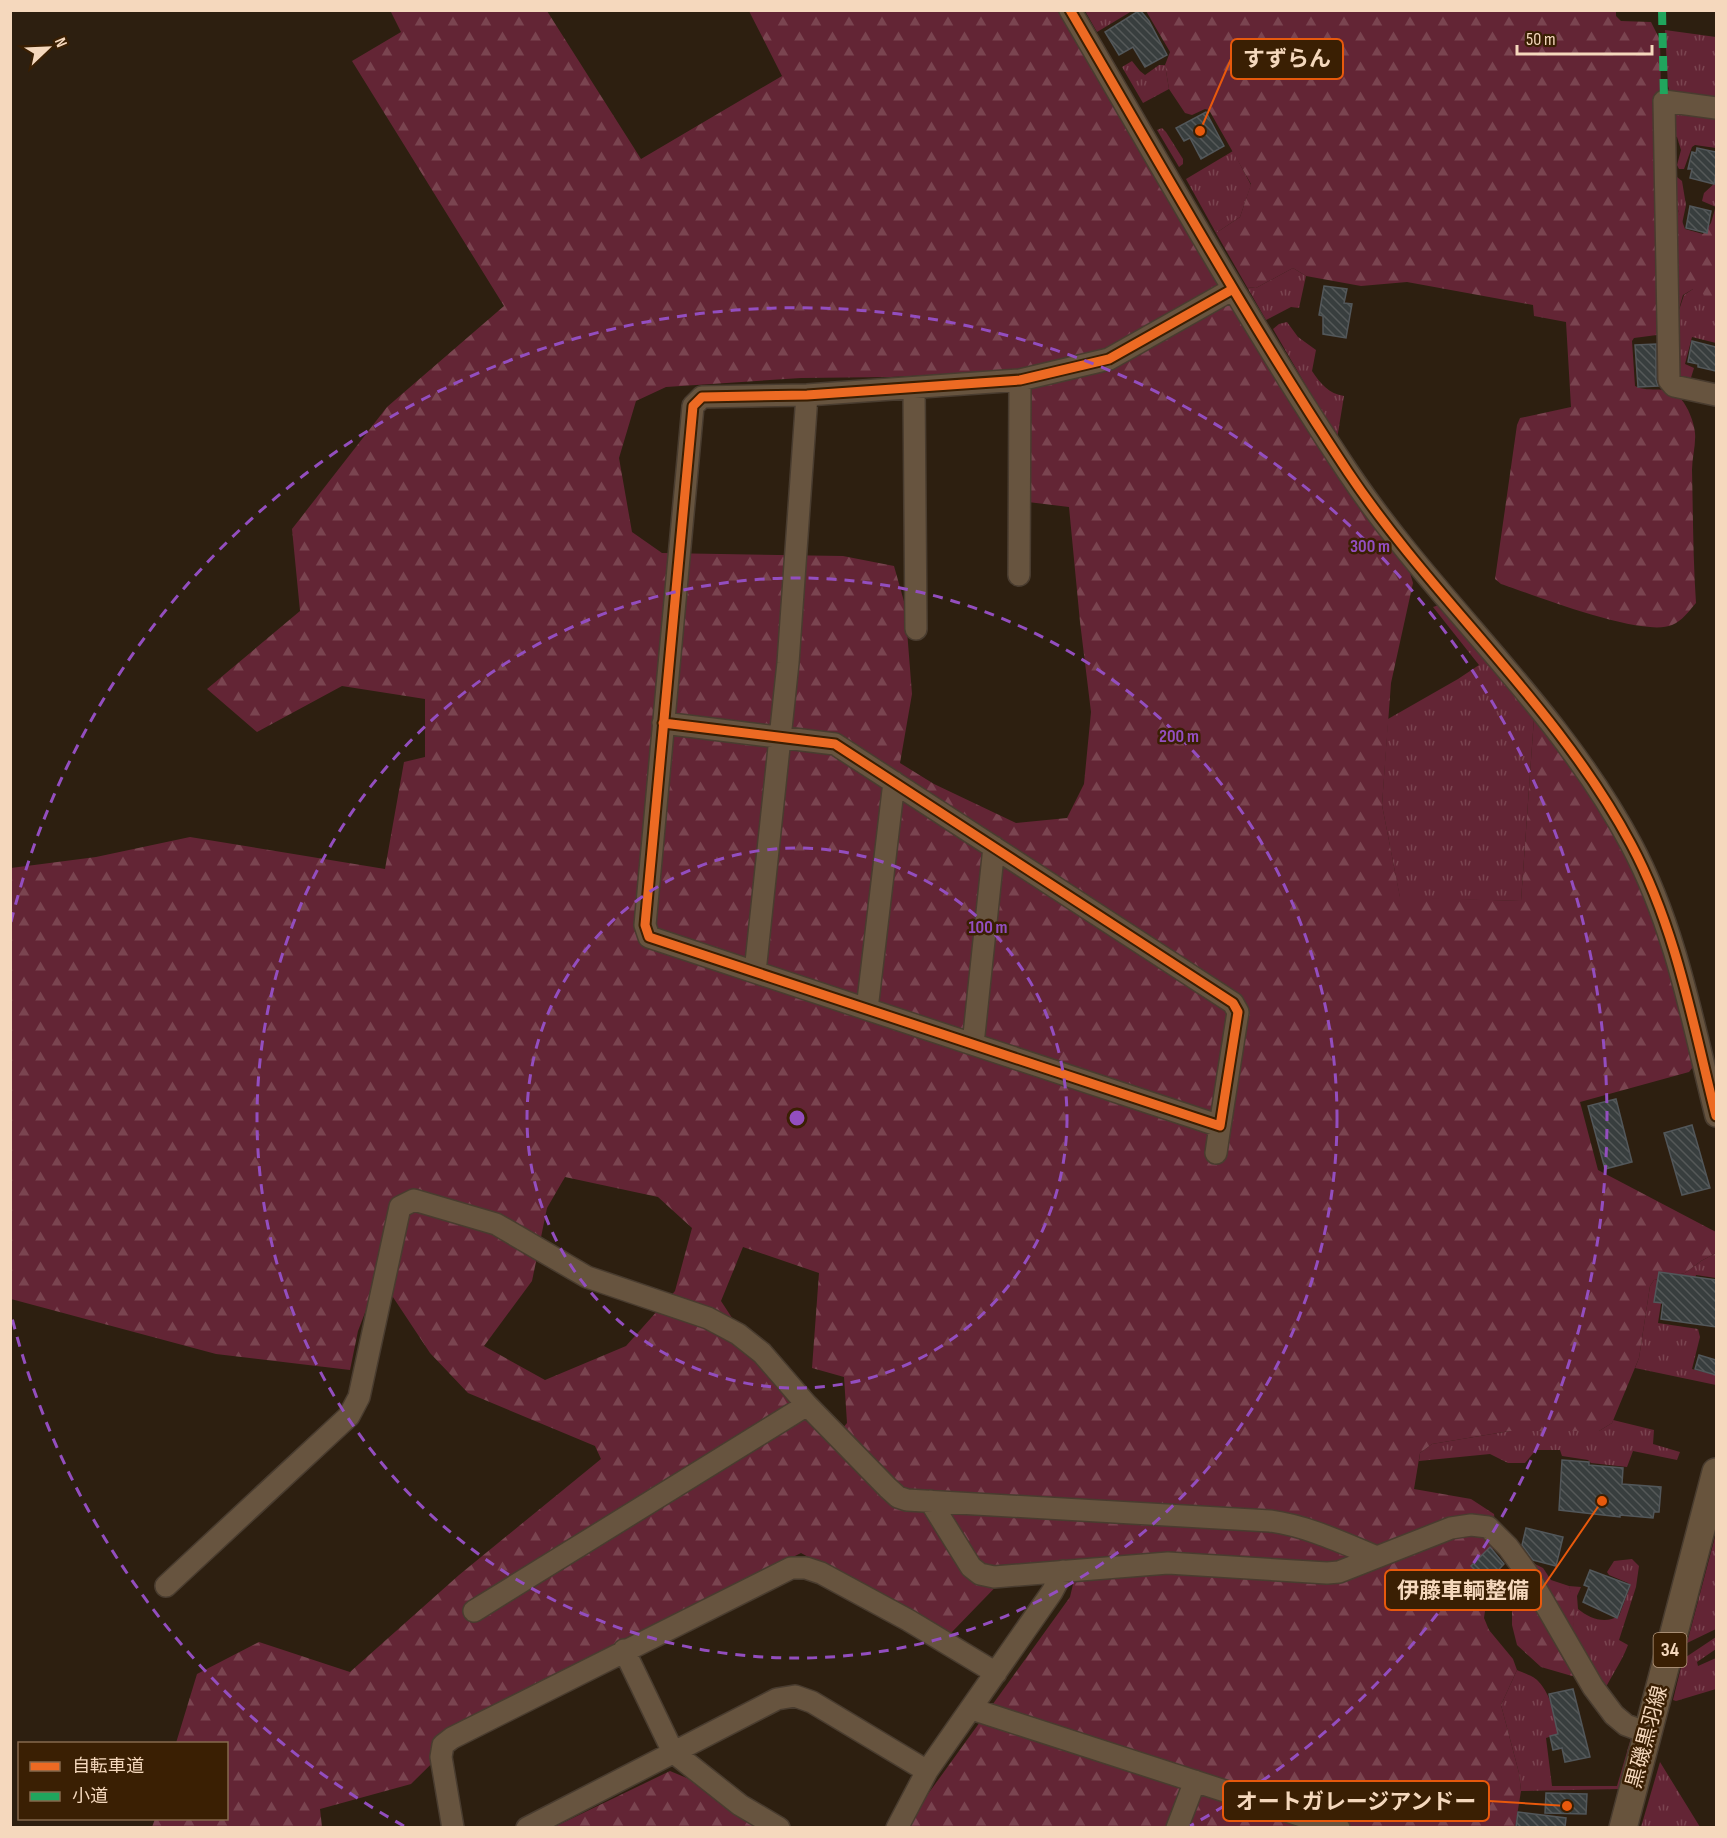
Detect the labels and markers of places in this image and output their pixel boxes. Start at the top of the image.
callout: すずらん [1231,39,1343,79]
centre of rings [787,1108,807,1128]
callout: 伊藤車輌整備 [1385,1570,1541,1610]
callout: オートガレージアンドー [1223,1781,1489,1821]

